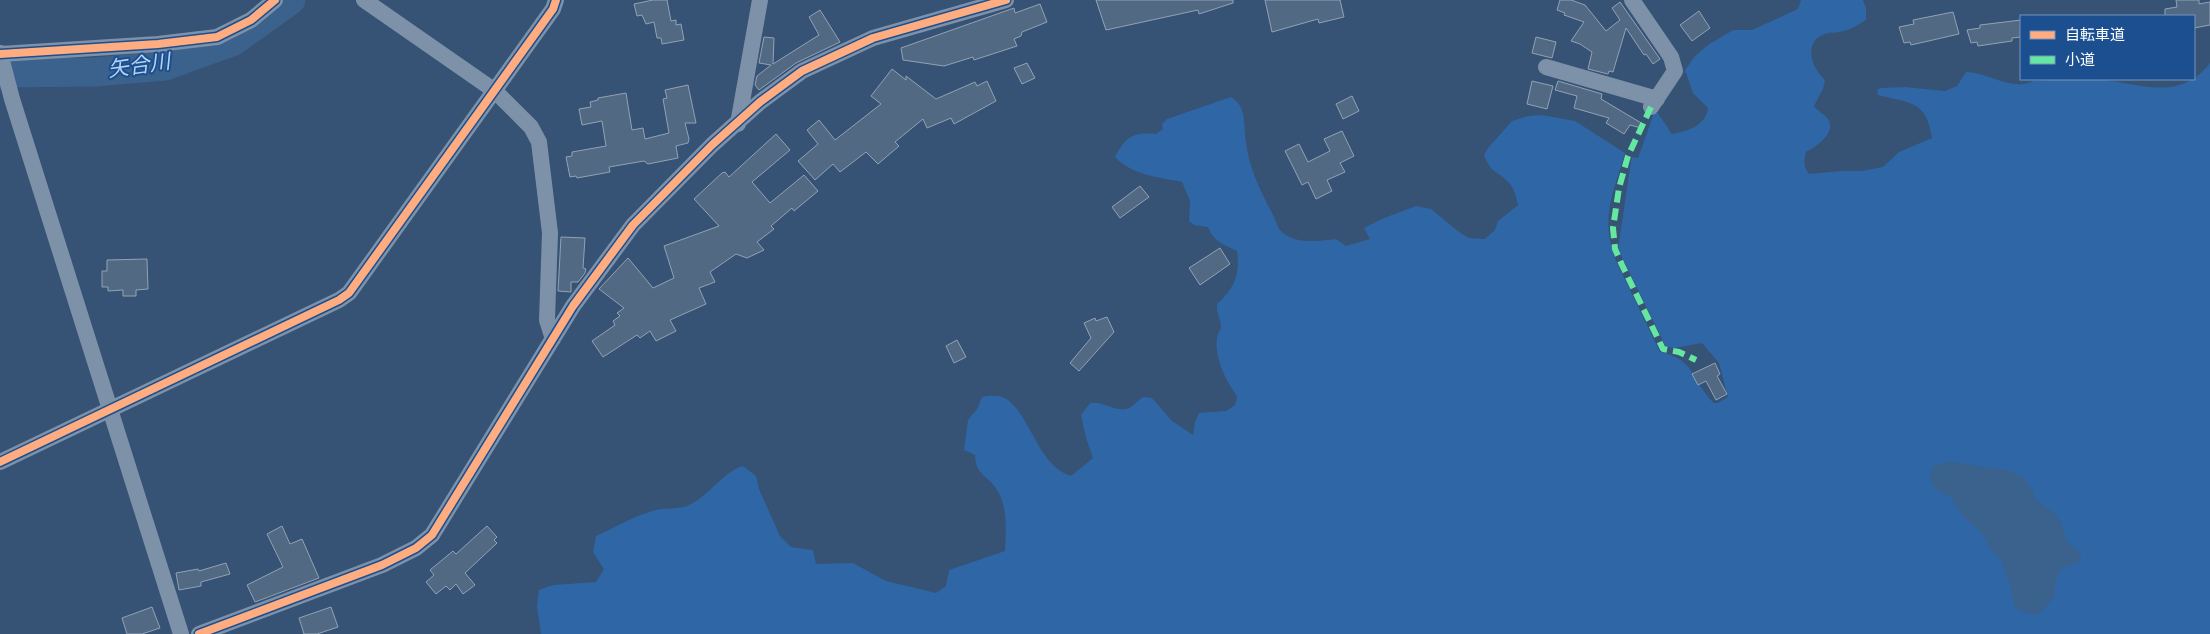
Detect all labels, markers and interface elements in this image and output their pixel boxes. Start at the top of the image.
legend [2020,15,2195,80]
text: 自転車道 [2065,27,2125,43]
water label: 矢合川 [106,50,174,81]
text: 小道 [2065,52,2095,68]

